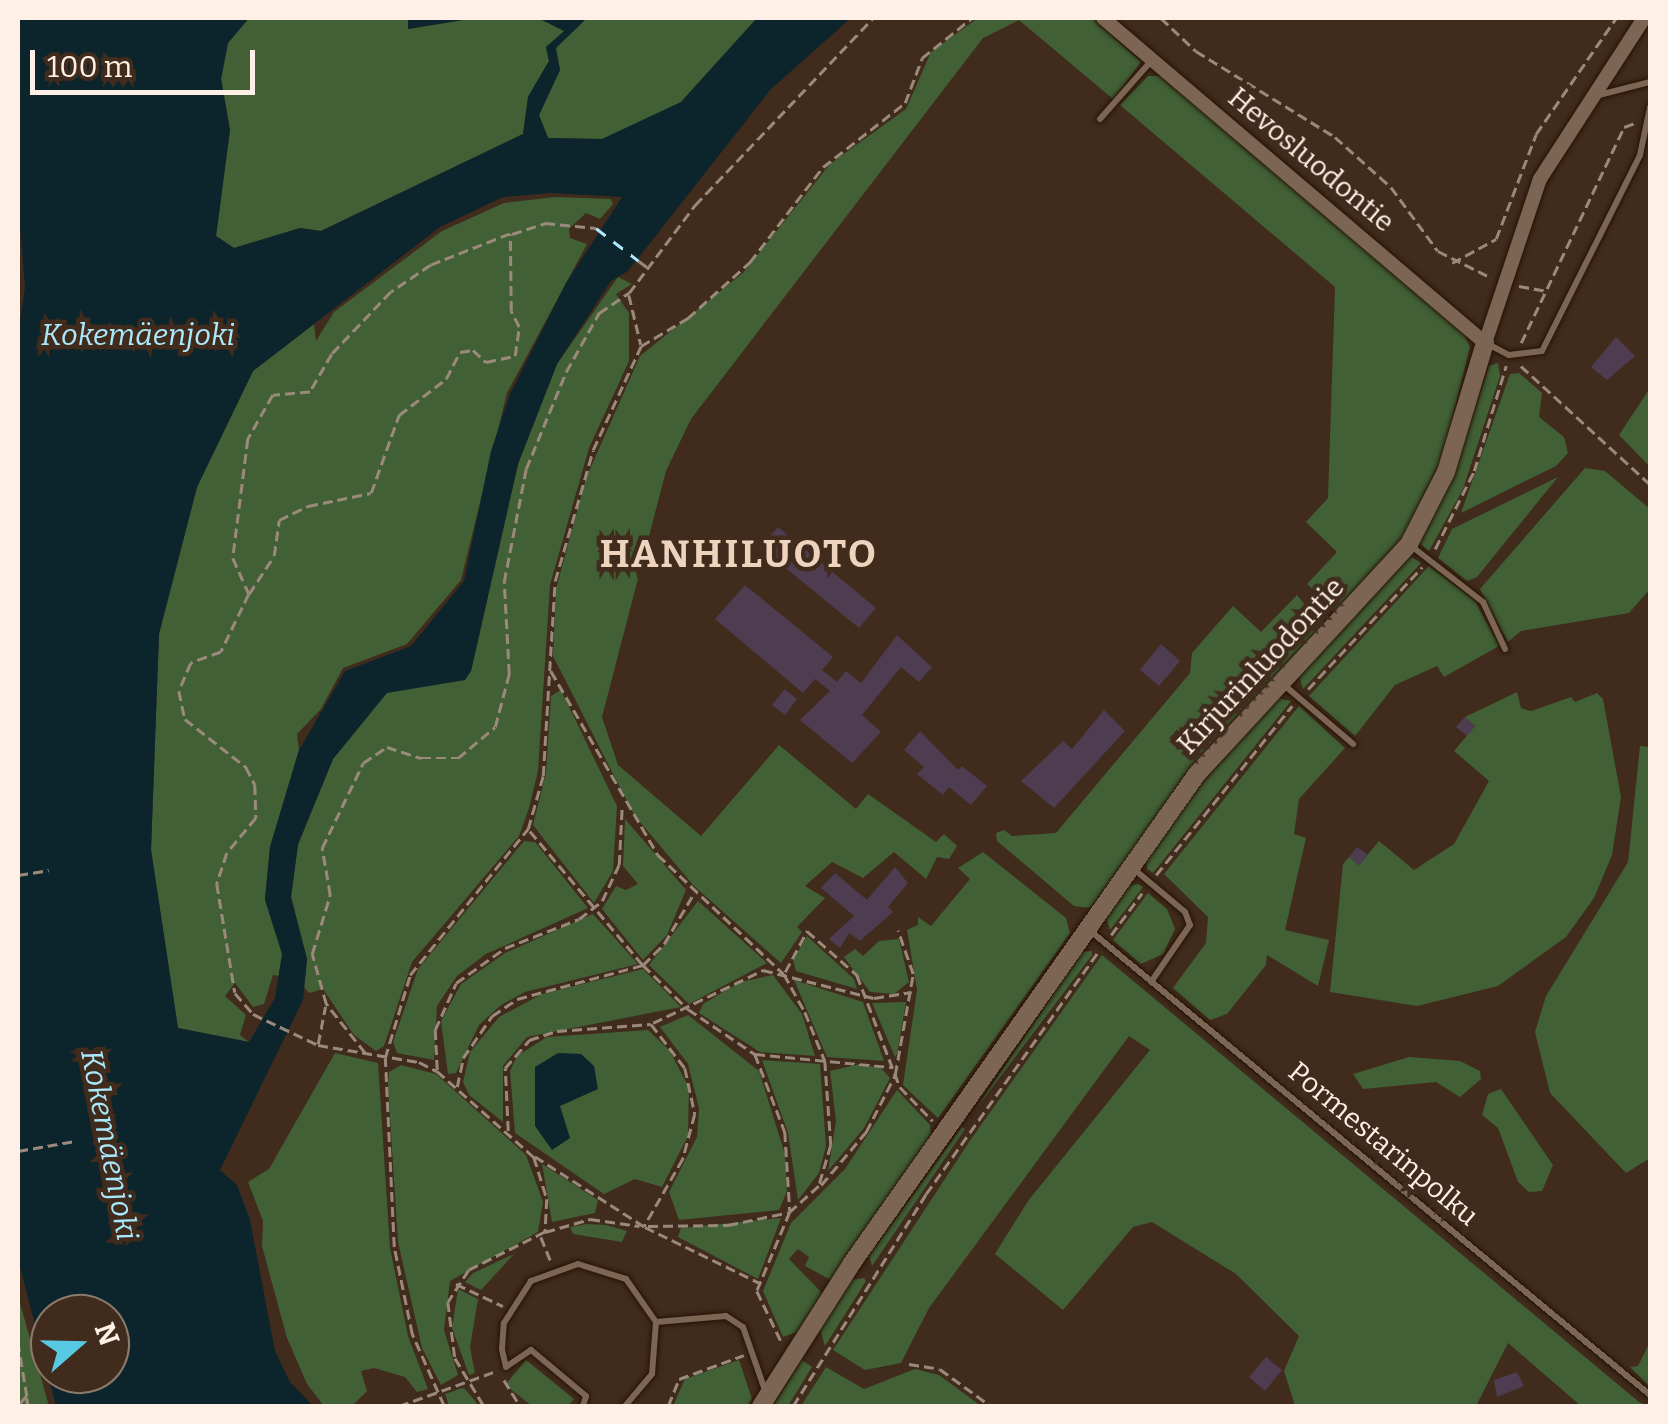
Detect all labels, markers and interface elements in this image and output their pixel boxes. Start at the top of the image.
scale bar [35,30,260,92]
text: 100 m [47,49,132,85]
street label: Hevosluodontie [1221,81,1401,239]
water label: Kokemäenjoki [41,317,235,353]
district label: HANHILUOTO [600,532,878,578]
street label: Kirjurinluodontie [1171,571,1351,761]
water label: Kokemäenjoki [73,1046,145,1244]
street label: Pormestarinpolku [1282,1055,1484,1233]
north arrow [30,1294,130,1394]
text: N [88,1318,126,1350]

